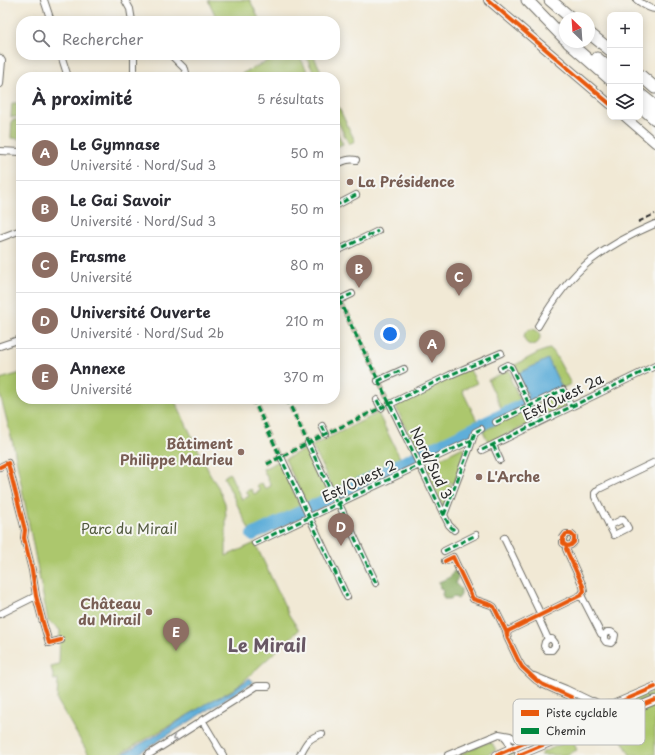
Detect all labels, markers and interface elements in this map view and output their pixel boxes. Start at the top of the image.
north arrow [559,12,595,48]
map controls [607,12,643,120]
button: + [607,12,643,48]
search box [16,16,340,60]
icon: search [30,27,52,49]
text: Rechercher [62,27,143,50]
button: − [607,48,643,84]
button: layers [607,84,643,120]
text: À proximité [32,85,132,111]
text: 5 résultats [257,89,324,108]
text: Le Gymnase [70,132,160,155]
text: A [40,143,50,162]
text: 50 m [290,143,324,162]
text: Université · Nord/Sud 3 [70,155,216,174]
place label: La Présidence [358,171,455,192]
marker: La Présidence [345,177,355,187]
text: Le Gai Savoir [70,188,171,211]
text: B [41,199,49,218]
text: 50 m [290,199,324,218]
text: Université · Nord/Sud 3 [70,211,216,230]
text: Erasme [70,244,126,267]
text: C [40,255,50,274]
text: 80 m [290,255,324,274]
pin: B [346,255,372,288]
pin: C [446,263,472,296]
text: Université [70,267,132,286]
text: Université Ouverte [70,300,211,323]
text: D [40,311,50,330]
text: 210 m [285,311,324,330]
text: Université · Nord/Sud 2b [70,323,224,342]
your location [380,324,400,344]
pin: A [419,330,445,363]
text: Annexe [70,356,125,379]
text: E [41,367,49,386]
text: 370 m [283,367,324,386]
street label: Est/Ouest 2a [519,368,607,425]
text: Université [70,379,132,398]
street label: Nord/Sud 3 [405,423,458,502]
place label: Bâtiment Philippe Malrieu [120,433,233,470]
marker: Bâtiment Philippe Malrieu [236,447,246,457]
street label: Est/Ouest 2 [318,454,399,507]
place label: L'Arche [487,466,540,487]
marker: L'Arche [474,472,484,482]
pin: D [328,513,354,546]
park label: Parc du Mirail [81,518,177,539]
place label: Château du Mirail [78,593,141,630]
marker: Château du Mirail [144,607,154,617]
pin: E [163,618,189,651]
district label: Le Mirail [228,631,306,658]
legend [513,699,645,745]
text: Piste cyclable [546,704,617,721]
text: Chemin [546,722,586,739]
one-way arrow [172,733,179,740]

